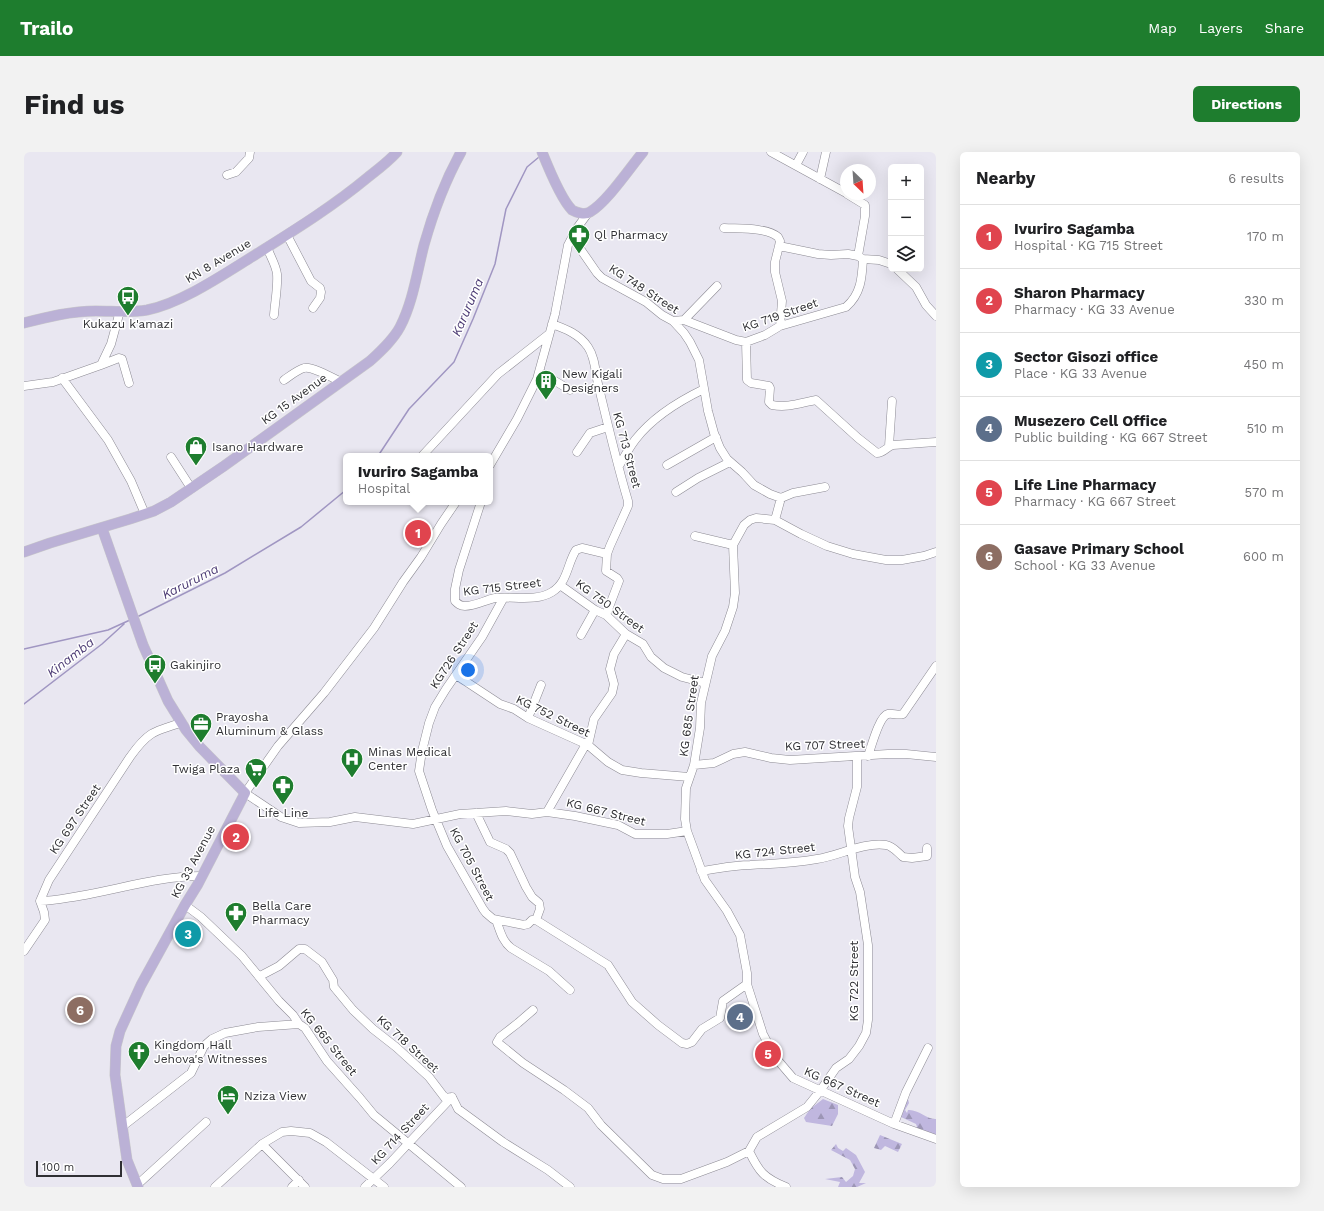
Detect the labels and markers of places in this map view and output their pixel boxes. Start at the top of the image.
pharmacy icon: Ql Pharmacy [566,222,592,255]
place label: Ql Pharmacy [594,228,668,242]
bus stop icon: Kukazu k'amazi [115,284,141,317]
place label: Kukazu k'amazi [83,317,173,331]
place label: New Kigali Designers [562,367,622,395]
building icon: New Kigali Designers [533,368,559,401]
shop icon: Isano Hardware [183,434,209,467]
place label: Isano Hardware [212,440,303,454]
pin: 1 [405,518,431,548]
bus stop icon: Gakinjiro [142,652,168,685]
place label: Gakinjiro [170,658,221,672]
place label: Prayosha Aluminum & Glass [216,710,323,738]
office icon: Prayosha Aluminum & Glass [188,711,214,744]
place label: Minas Medical Center [368,745,451,773]
hospital icon: Minas Medical Center [339,746,365,779]
supermarket icon: Twiga Plaza [243,756,269,789]
place label: Twiga Plaza [172,762,240,776]
pharmacy icon: Life Line [270,773,296,806]
place label: Life Line [258,806,308,820]
pin: 2 [223,822,249,852]
place label: Bella Care Pharmacy [252,899,311,927]
pharmacy icon: Bella Care Pharmacy [223,900,249,933]
pin: 3 [175,919,201,949]
pin: 6 [67,995,93,1025]
pin: 4 [727,1002,753,1032]
place label: Kingdom Hall Jehova's Witnesses [154,1038,267,1066]
church icon: Kingdom Hall Jehova's Witnesses [126,1039,152,1072]
pin: 5 [755,1039,781,1069]
hotel icon: Nziza View [215,1083,241,1116]
place label: Nziza View [244,1089,307,1103]

